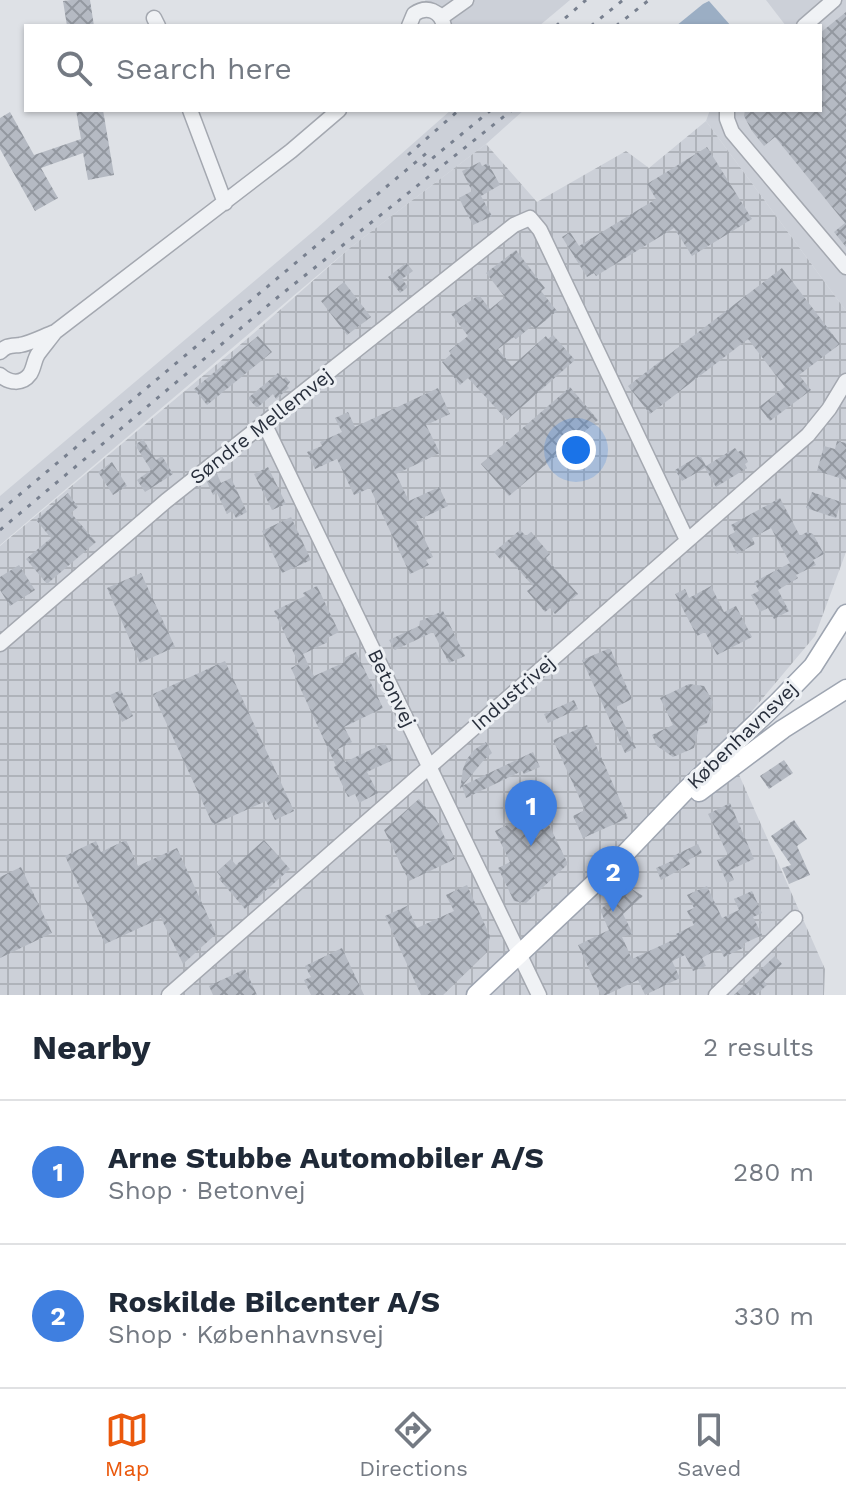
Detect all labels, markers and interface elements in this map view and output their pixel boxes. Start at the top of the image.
search box [24,24,822,112]
icon: search [52,46,96,90]
text: Search here [116,51,292,86]
street label: Søndre Mellemvej [185,363,337,489]
your location [556,430,596,470]
street label: Betonvej [363,645,421,731]
street label: Industrivej [466,650,560,736]
street label: Københavnsvej [682,676,802,794]
pin: 1 [505,780,557,846]
pin: 2 [587,846,639,912]
text: Nearby [32,1027,151,1067]
text: 2 results [703,1032,814,1062]
text: Arne Stubbe Automobiler A/S [108,1140,544,1175]
text: 1 [52,1157,64,1187]
text: 280 m [733,1157,814,1187]
text: Shop · Betonvej [108,1175,306,1205]
text: Roskilde Bilcenter A/S [108,1284,440,1319]
text: 2 [50,1301,66,1331]
text: 330 m [734,1301,814,1331]
text: Shop · Københavnsvej [108,1319,384,1349]
tab: Map [105,1408,150,1481]
tab: Directions [359,1408,468,1481]
tab: Saved [677,1408,741,1481]

